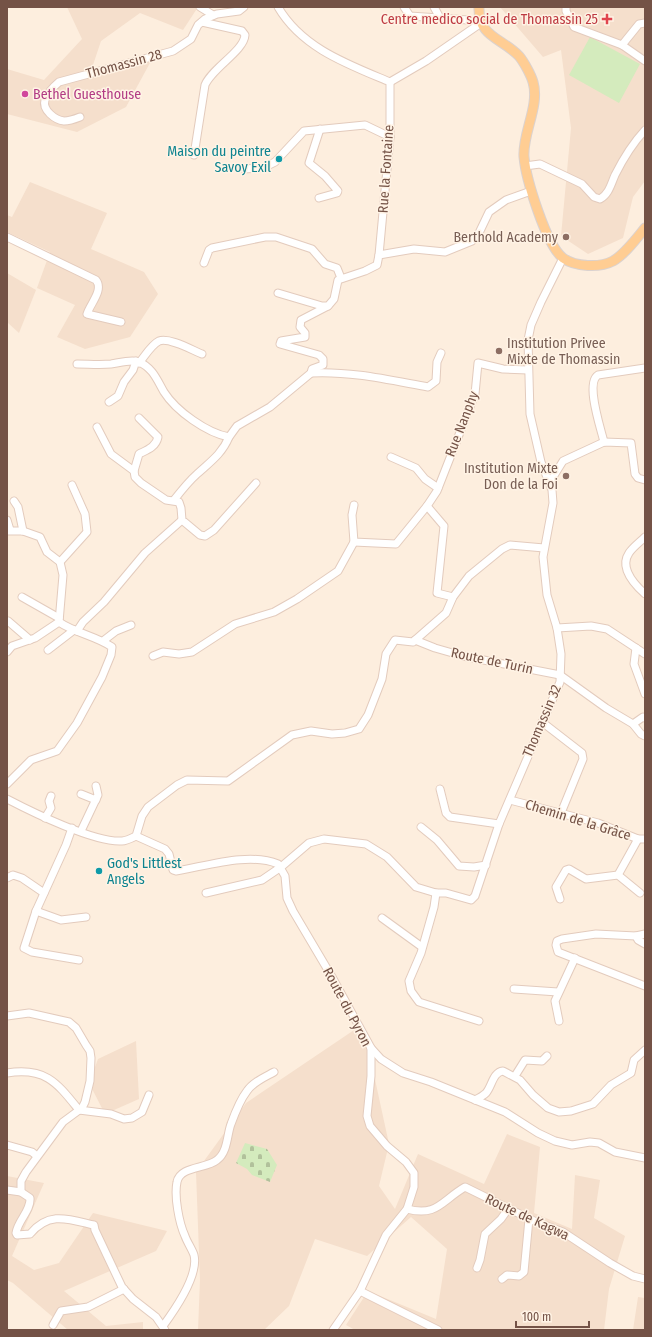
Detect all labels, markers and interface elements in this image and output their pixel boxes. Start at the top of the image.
place label: Centre medico social de Thomassin 25 [381,11,598,28]
marker: Centre medico social de Thomassin 25 [601,13,613,25]
street label: Thomassin 28 [84,46,164,82]
place label: Bethel Guesthouse [33,86,141,103]
marker: Bethel Guesthouse [20,89,30,99]
street label: Rue la Fontaine [374,124,398,214]
place label: Maison du peintre Savoy Exil [167,143,271,176]
marker: Maison du peintre Savoy Exil [274,154,284,164]
place label: Berthold Academy [453,229,559,246]
marker: Berthold Academy [561,232,571,242]
place label: Institution Privee Mixte de Thomassin [507,335,620,368]
marker: Institution Privee Mixte de Thomassin [494,346,504,356]
street label: Rue Nanphy [442,388,483,459]
place label: Institution Mixte Don de la Foi [464,460,558,493]
marker: Institution Mixte Don de la Foi [561,471,571,481]
street label: Route de Turin [449,644,535,678]
street label: Thomassin 32 [519,682,565,760]
street label: Chemin de la Grâce [523,796,633,844]
place label: God's Littlest Angels [107,855,182,888]
marker: God's Littlest Angels [94,866,104,876]
street label: Route du Pyron [319,964,375,1050]
street label: Route de Kagwa [482,1190,572,1244]
scale bar [516,1303,589,1329]
text: 100 m [522,1310,551,1324]

